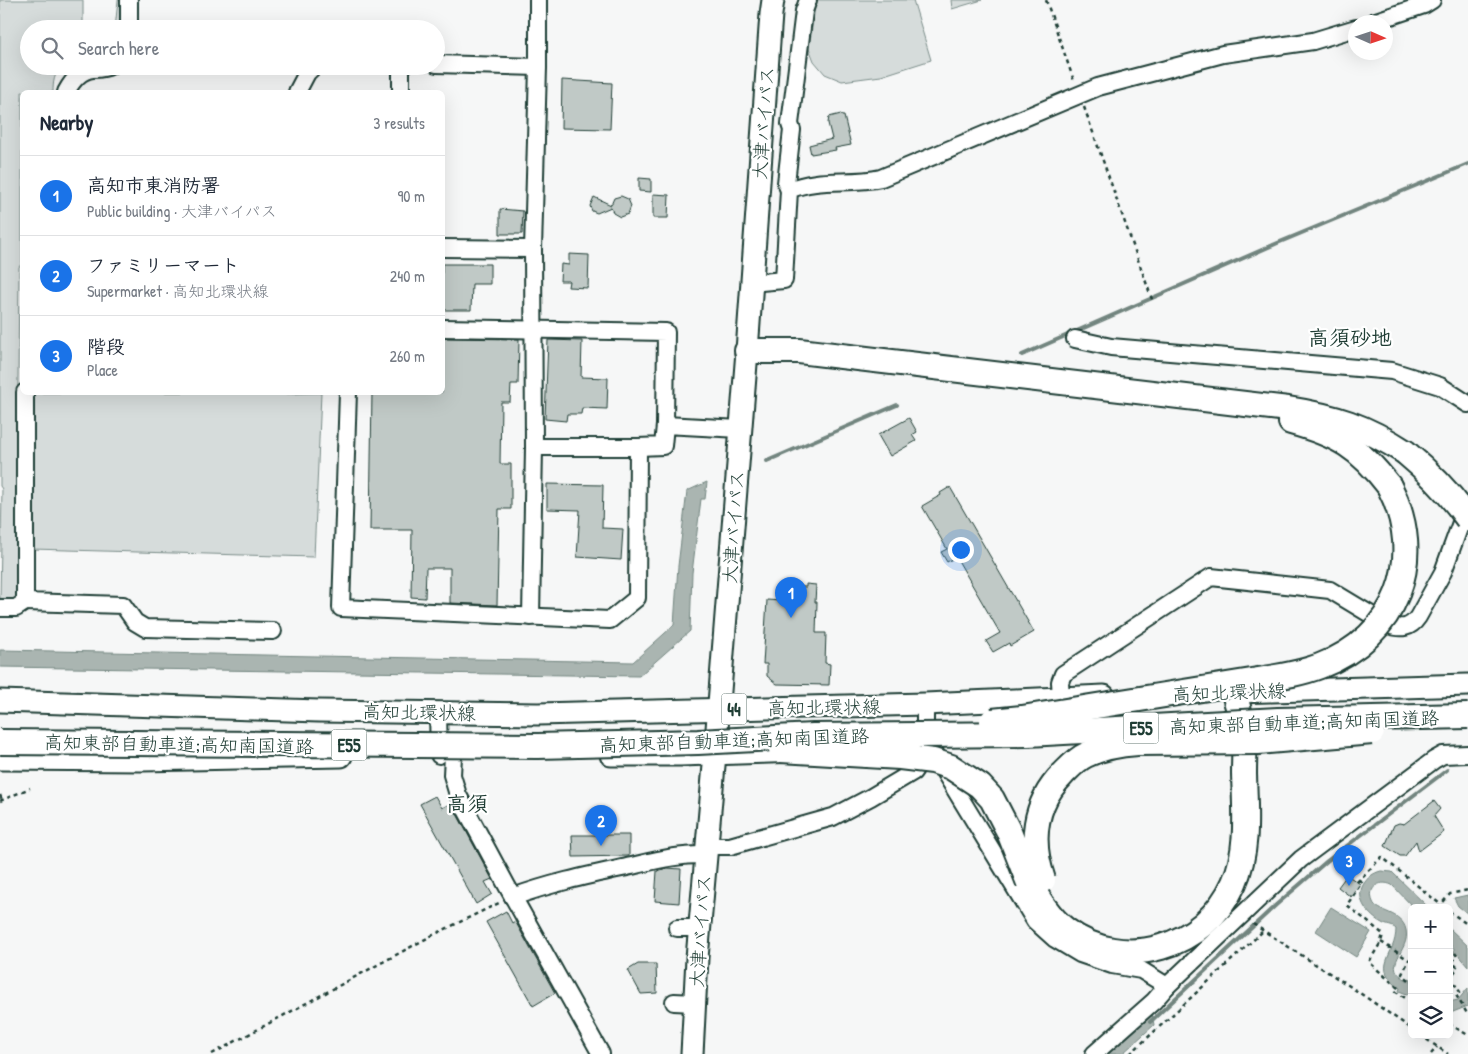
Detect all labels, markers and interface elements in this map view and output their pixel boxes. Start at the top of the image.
north arrow [1348,15,1393,60]
search box [20,20,445,75]
icon: search [38,34,66,62]
text: Search here [78,35,159,61]
street label: 大津バイパス [746,65,780,181]
text: Nearby [40,108,93,137]
text: 3 results [373,112,425,134]
text: 高知市東消防署 [87,172,220,198]
text: 1 [53,185,59,207]
text: 90 m [397,185,425,207]
text: Public building · 大津バイパス [87,200,277,222]
text: ファミリーマート [87,252,240,278]
text: 2 [52,265,60,287]
text: 240 m [390,265,425,287]
text: Supermarket · 高知北環状線 [87,280,269,302]
district label: 高須砂地 [1308,323,1392,352]
text: 階段 [87,333,125,359]
text: 3 [52,345,60,367]
text: 260 m [389,345,425,367]
text: Place [87,359,118,381]
street label: 大津バイパス [716,469,750,585]
your location [948,537,974,563]
pin: 1 [775,577,807,618]
street label: 高知北環状線 [1172,677,1286,707]
street label: 高知北環状線 [767,693,881,721]
road number: 44 [722,694,746,724]
street label: 高知北環状線 [362,698,476,726]
street label: 高知東部自動車道;高知南国道路 [1168,704,1440,740]
road number: E55 [1124,712,1158,744]
street label: 高知東部自動車道;高知南国道路 [598,722,870,758]
street label: 高知東部自動車道;高知南国道路 [44,729,314,759]
road number: E55 [332,730,366,760]
district label: 高須 [446,789,488,818]
pin: 2 [585,805,617,846]
pin: 3 [1333,845,1365,886]
street label: 大津バイパス [683,873,717,989]
map controls [1408,904,1453,1039]
button: + [1408,904,1453,949]
button: − [1408,949,1453,994]
button: layers [1408,994,1453,1039]

